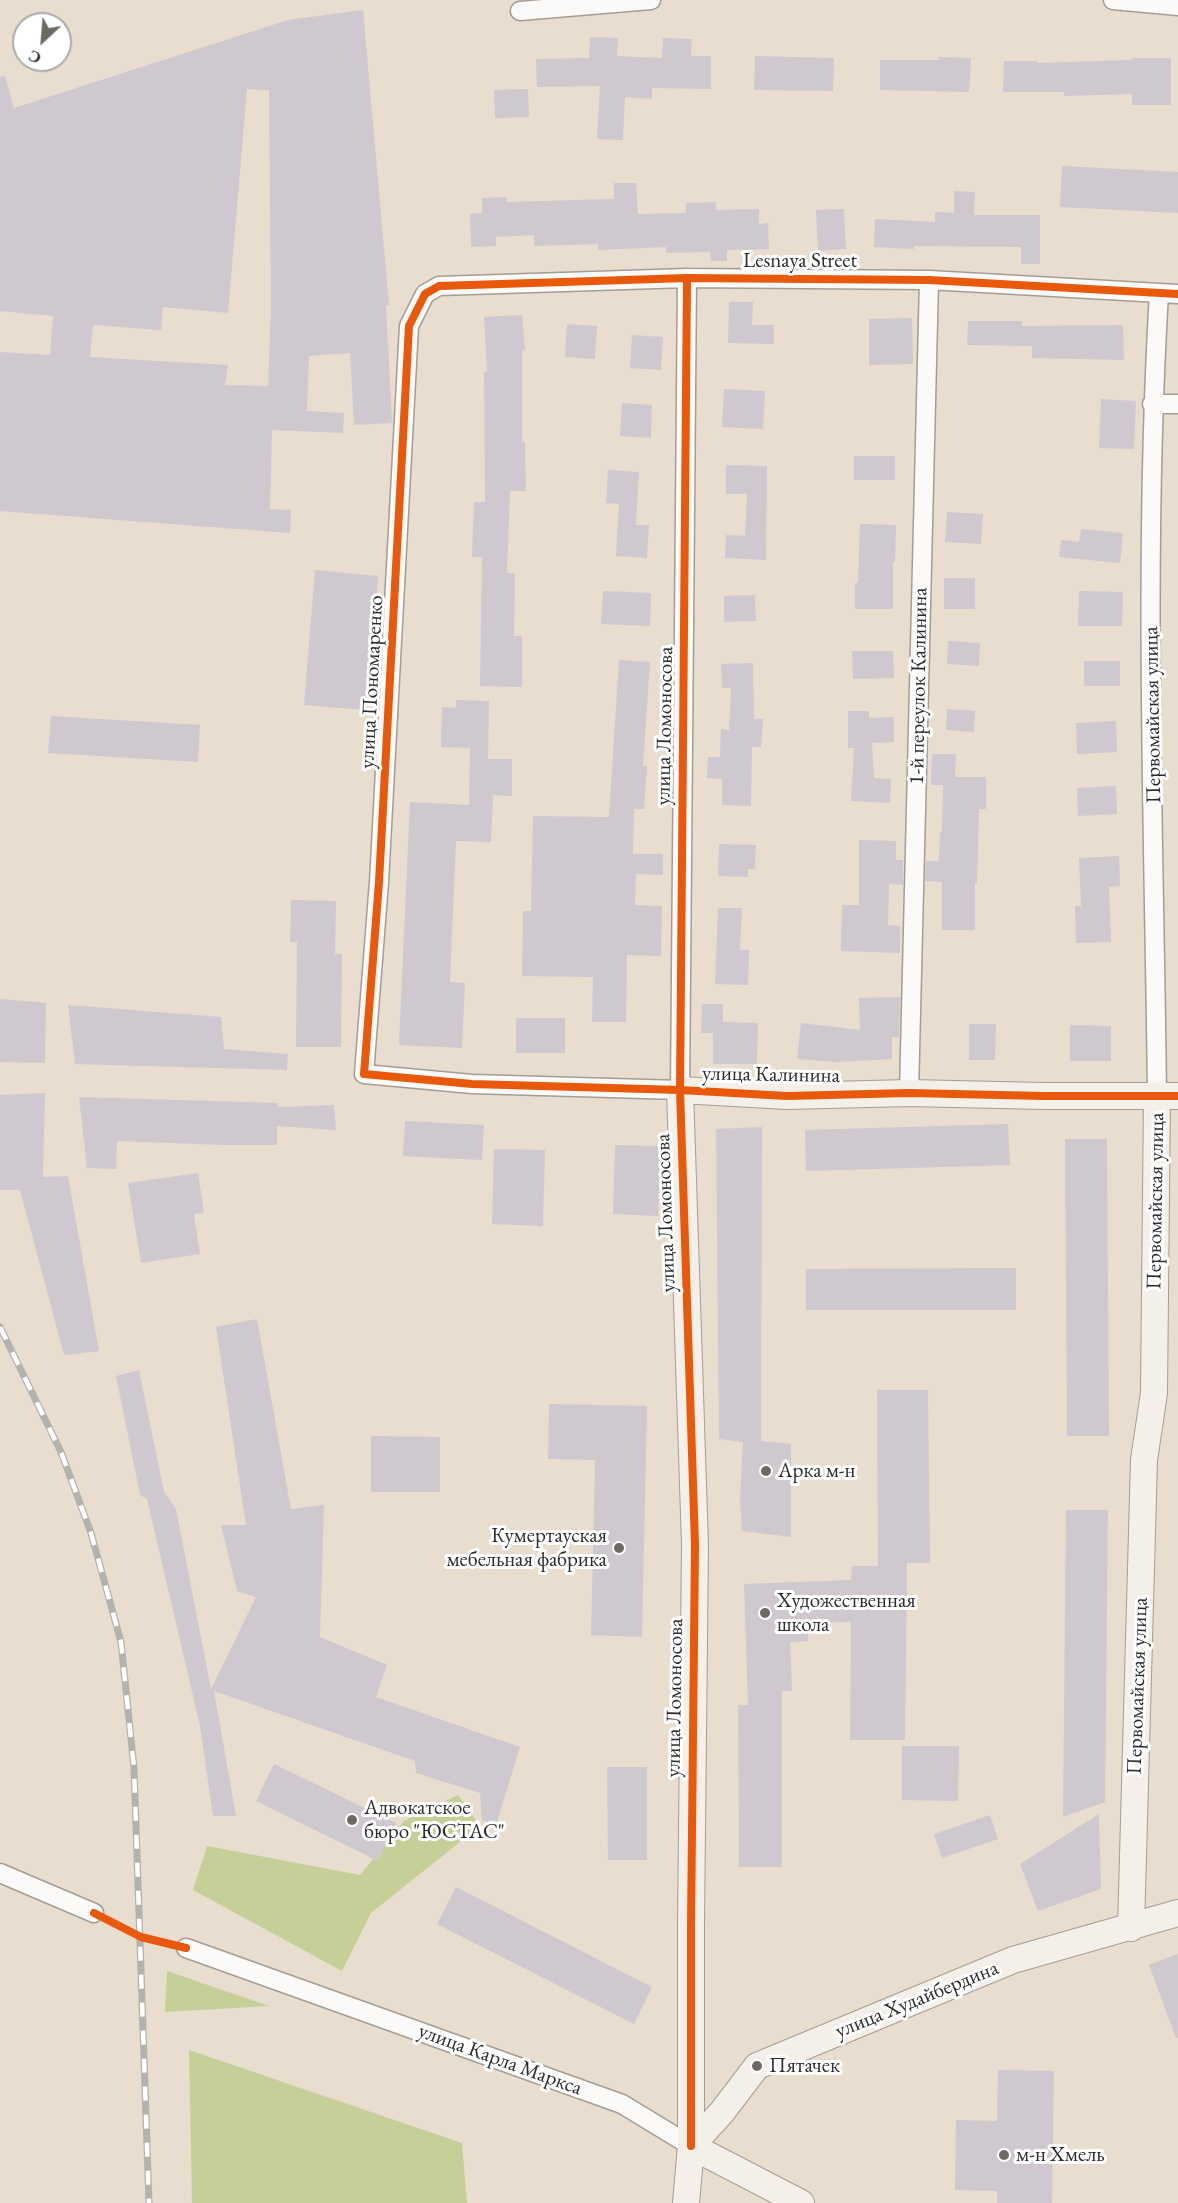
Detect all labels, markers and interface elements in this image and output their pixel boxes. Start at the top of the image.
north arrow [12,12,72,72]
text: С [25,45,44,69]
street label: Lesnaya Street [743,248,857,274]
street label: 1-й переулок Калинина [905,587,933,785]
street label: улица Пономаренко [355,595,389,769]
street label: Первомайская улица [1139,626,1167,804]
street label: улица Ломоносова [651,646,679,806]
street label: улица Калинина [702,1061,840,1089]
street label: Первомайская улица [1142,1112,1170,1290]
street label: улица Ломоносова [651,1133,681,1293]
place label: Арка м-н [778,1458,856,1484]
marker: Арка м-н [759,1464,773,1478]
place label: Кумертауская мебельная фабрика [446,1523,607,1573]
marker: Кумертауская мебельная фабрика [612,1541,626,1555]
place label: Художественная школа [777,1588,916,1638]
street label: Первомайская улица [1122,1597,1154,1775]
marker: Художественная школа [758,1606,772,1620]
street label: улица Ломоносова [661,1618,689,1778]
place label: Адвокатское бюро "ЮСТАС" [364,1795,505,1845]
marker: Адвокатское бюро "ЮСТАС" [345,1813,359,1827]
street label: улица Худайбердина [832,1956,1002,2044]
street label: улица Карла Маркса [415,2019,585,2101]
place label: Пятачек [769,2053,840,2079]
marker: Пятачек [750,2059,764,2073]
place label: м-н Хмель [1016,2142,1105,2168]
marker: м-н Хмель [997,2148,1011,2162]

